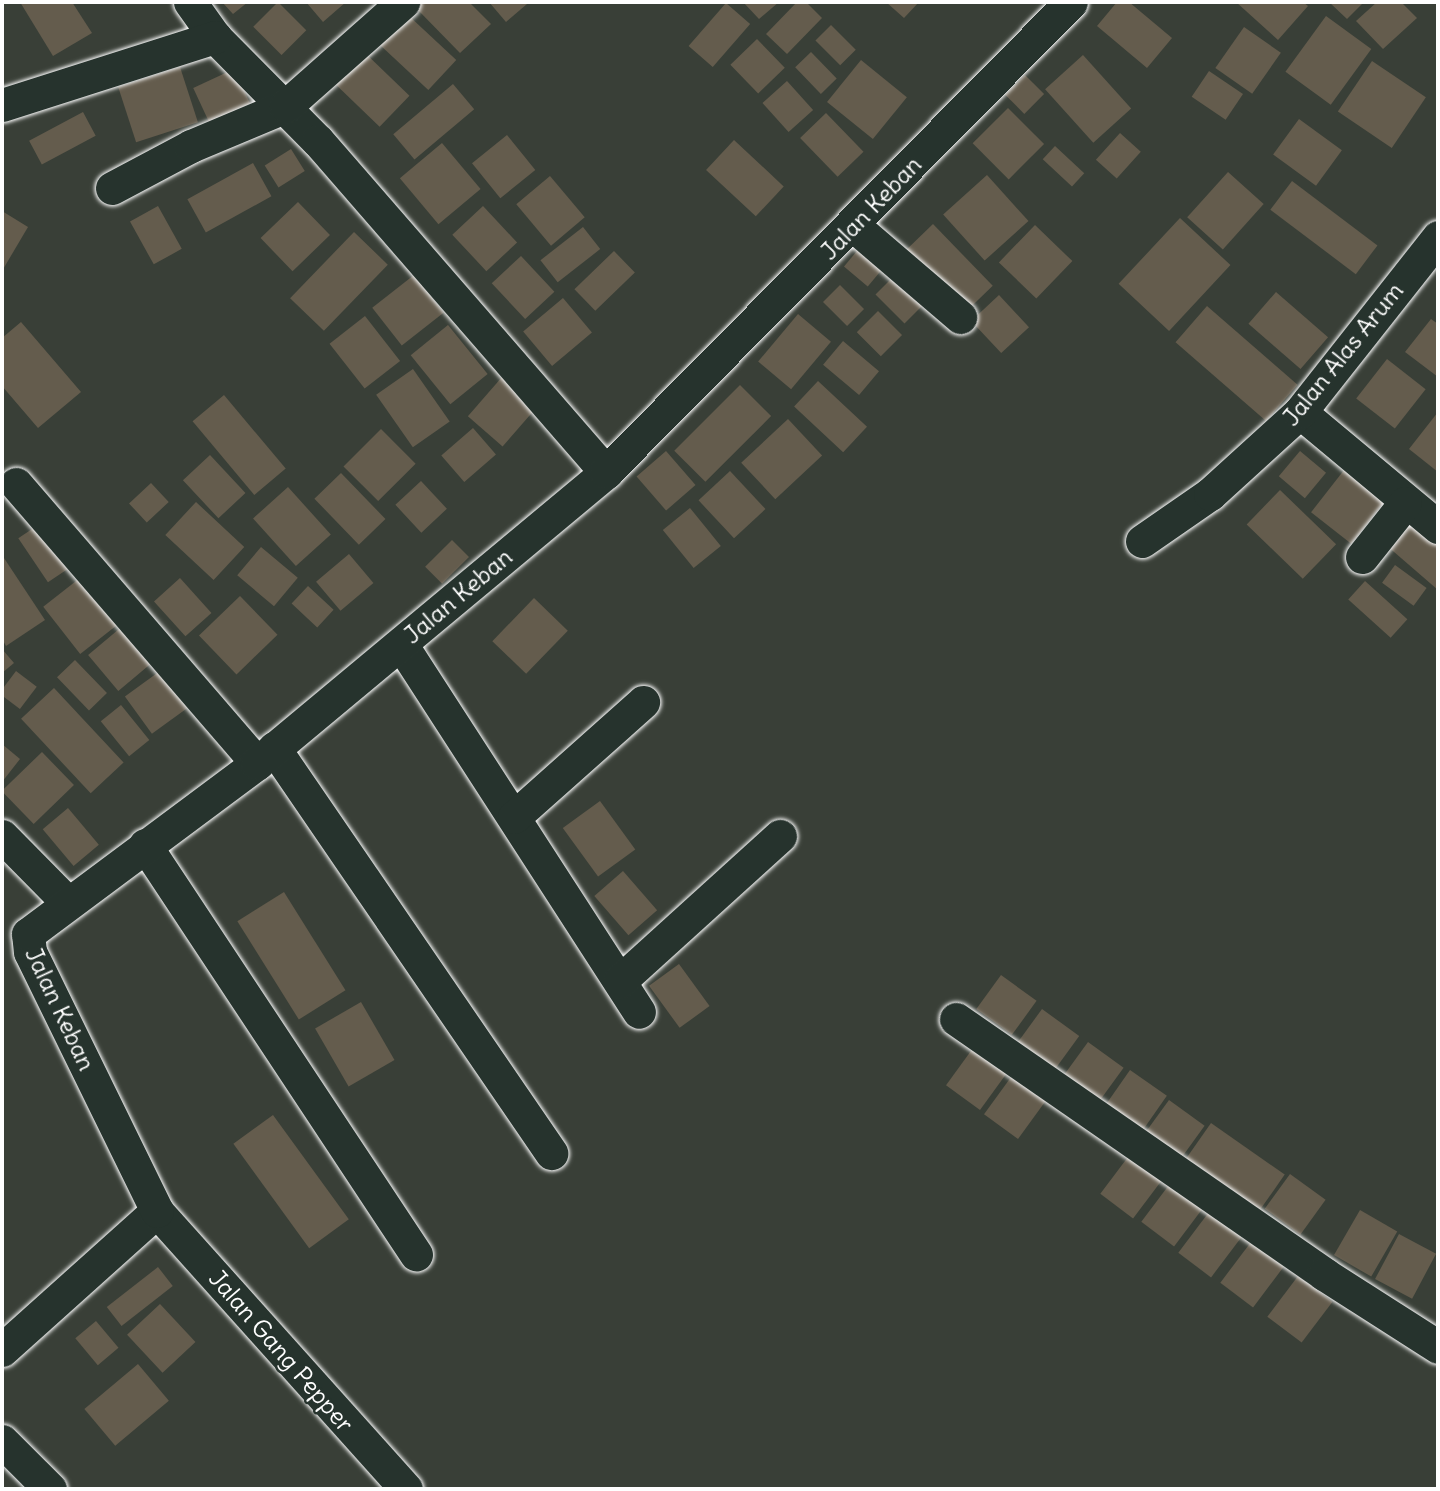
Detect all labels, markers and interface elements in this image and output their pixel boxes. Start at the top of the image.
street label: Jalan Keban [815,150,927,266]
street label: Jalan Alas Arum [1276,277,1410,431]
street label: Jalan Keban [398,542,518,650]
street label: Jalan Keban [19,943,101,1075]
street label: Jalan Gang Pepper [203,1264,359,1438]

